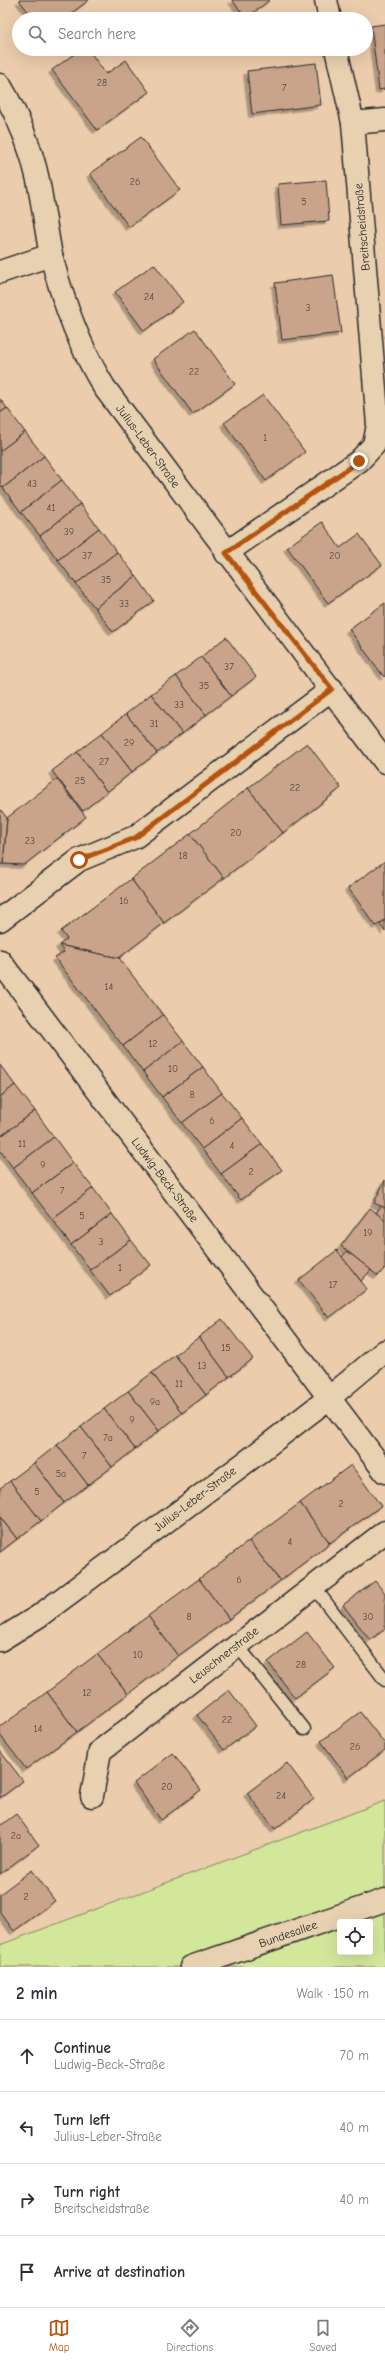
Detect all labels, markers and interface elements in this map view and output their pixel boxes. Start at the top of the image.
search box [12,12,373,56]
icon: search [26,23,48,45]
text: Search here [58,25,136,43]
house number: 28 [97,77,107,89]
house number: 7 [282,82,287,94]
house number: 26 [130,176,140,188]
street label: Breitscheidstraße [351,183,373,271]
house number: 5 [301,196,307,208]
house number: 24 [144,291,154,303]
house number: 3 [305,302,311,314]
house number: 22 [189,366,199,378]
street label: Julius-Leber-Straße [113,402,183,490]
house number: 1 [263,432,267,444]
route end [350,452,368,470]
house number: 43 [27,478,37,490]
house number: 41 [47,502,55,514]
house number: 39 [64,526,74,538]
house number: 37 [82,550,92,562]
house number: 20 [329,550,341,562]
house number: 35 [101,574,111,586]
house number: 33 [119,598,129,610]
house number: 37 [224,661,234,673]
house number: 35 [199,680,209,692]
house number: 33 [174,699,184,711]
house number: 31 [149,718,159,730]
house number: 29 [124,737,134,749]
house number: 27 [99,756,109,768]
house number: 25 [75,775,85,787]
house number: 22 [290,782,300,794]
house number: 20 [230,827,242,839]
house number: 23 [25,835,35,847]
house number: 18 [178,850,188,862]
route start [70,851,88,869]
house number: 16 [119,895,129,907]
house number: 14 [105,981,114,993]
house number: 12 [148,1038,158,1050]
house number: 10 [168,1063,178,1075]
house number: 8 [189,1089,195,1101]
house number: 6 [209,1115,215,1127]
street label: Ludwig-Beck-Straße [129,1135,201,1225]
house number: 11 [18,1138,26,1150]
house number: 4 [230,1140,235,1152]
house number: 9 [40,1159,46,1171]
house number: 2 [248,1166,254,1178]
house number: 7 [60,1185,65,1197]
house number: 5 [79,1210,85,1222]
house number: 19 [363,1227,373,1239]
house number: 3 [98,1236,104,1248]
house number: 1 [118,1262,122,1274]
house number: 17 [329,1279,338,1291]
house number: 15 [221,1342,231,1354]
house number: 13 [197,1360,207,1372]
house number: 11 [175,1378,183,1390]
house number: 9a [150,1396,160,1408]
house number: 9 [129,1414,135,1426]
house number: 7a [103,1432,113,1444]
house number: 7 [82,1450,87,1462]
street label: Julius-Leber-Straße [151,1464,239,1534]
house number: 5a [56,1468,66,1480]
house number: 5 [34,1486,40,1498]
house number: 2 [338,1498,344,1510]
house number: 4 [288,1536,293,1548]
house number: 6 [236,1574,242,1586]
house number: 8 [186,1611,192,1623]
house number: 30 [362,1611,374,1623]
street label: Leuschnerstraße [187,1624,261,1686]
house number: 10 [133,1649,143,1661]
house number: 28 [296,1659,306,1671]
house number: 12 [82,1687,92,1699]
house number: 22 [222,1714,232,1726]
house number: 14 [34,1723,43,1735]
house number: 26 [350,1741,360,1753]
house number: 20 [161,1781,173,1793]
house number: 24 [276,1790,286,1802]
house number: 2a [11,1830,21,1842]
house number: 2 [23,1891,29,1903]
street label: Bundesallee [257,1917,319,1951]
map controls [337,1919,373,1955]
button: locate [337,1919,373,1955]
text: 2 min [16,1984,57,2003]
text: Walk · 150 m [297,1986,369,2001]
text: Continue [54,2039,111,2057]
icon: ahead [16,2045,38,2067]
text: 70 m [340,2048,369,2063]
text: Ludwig-Beck-Straße [54,2057,165,2072]
text: Turn left [54,2111,110,2129]
icon: left [16,2117,38,2139]
text: 40 m [340,2120,369,2135]
text: Julius-Leber-Straße [54,2129,162,2144]
text: Turn right [54,2183,120,2201]
icon: right [16,2189,38,2211]
text: 40 m [340,2192,369,2207]
text: Breitscheidstraße [54,2201,149,2216]
icon: arrive [16,2261,38,2283]
text: Arrive at destination [54,2263,185,2281]
tab: Map [48,2317,70,2354]
tab: Directions [166,2317,213,2354]
tab: Saved [309,2317,337,2354]

